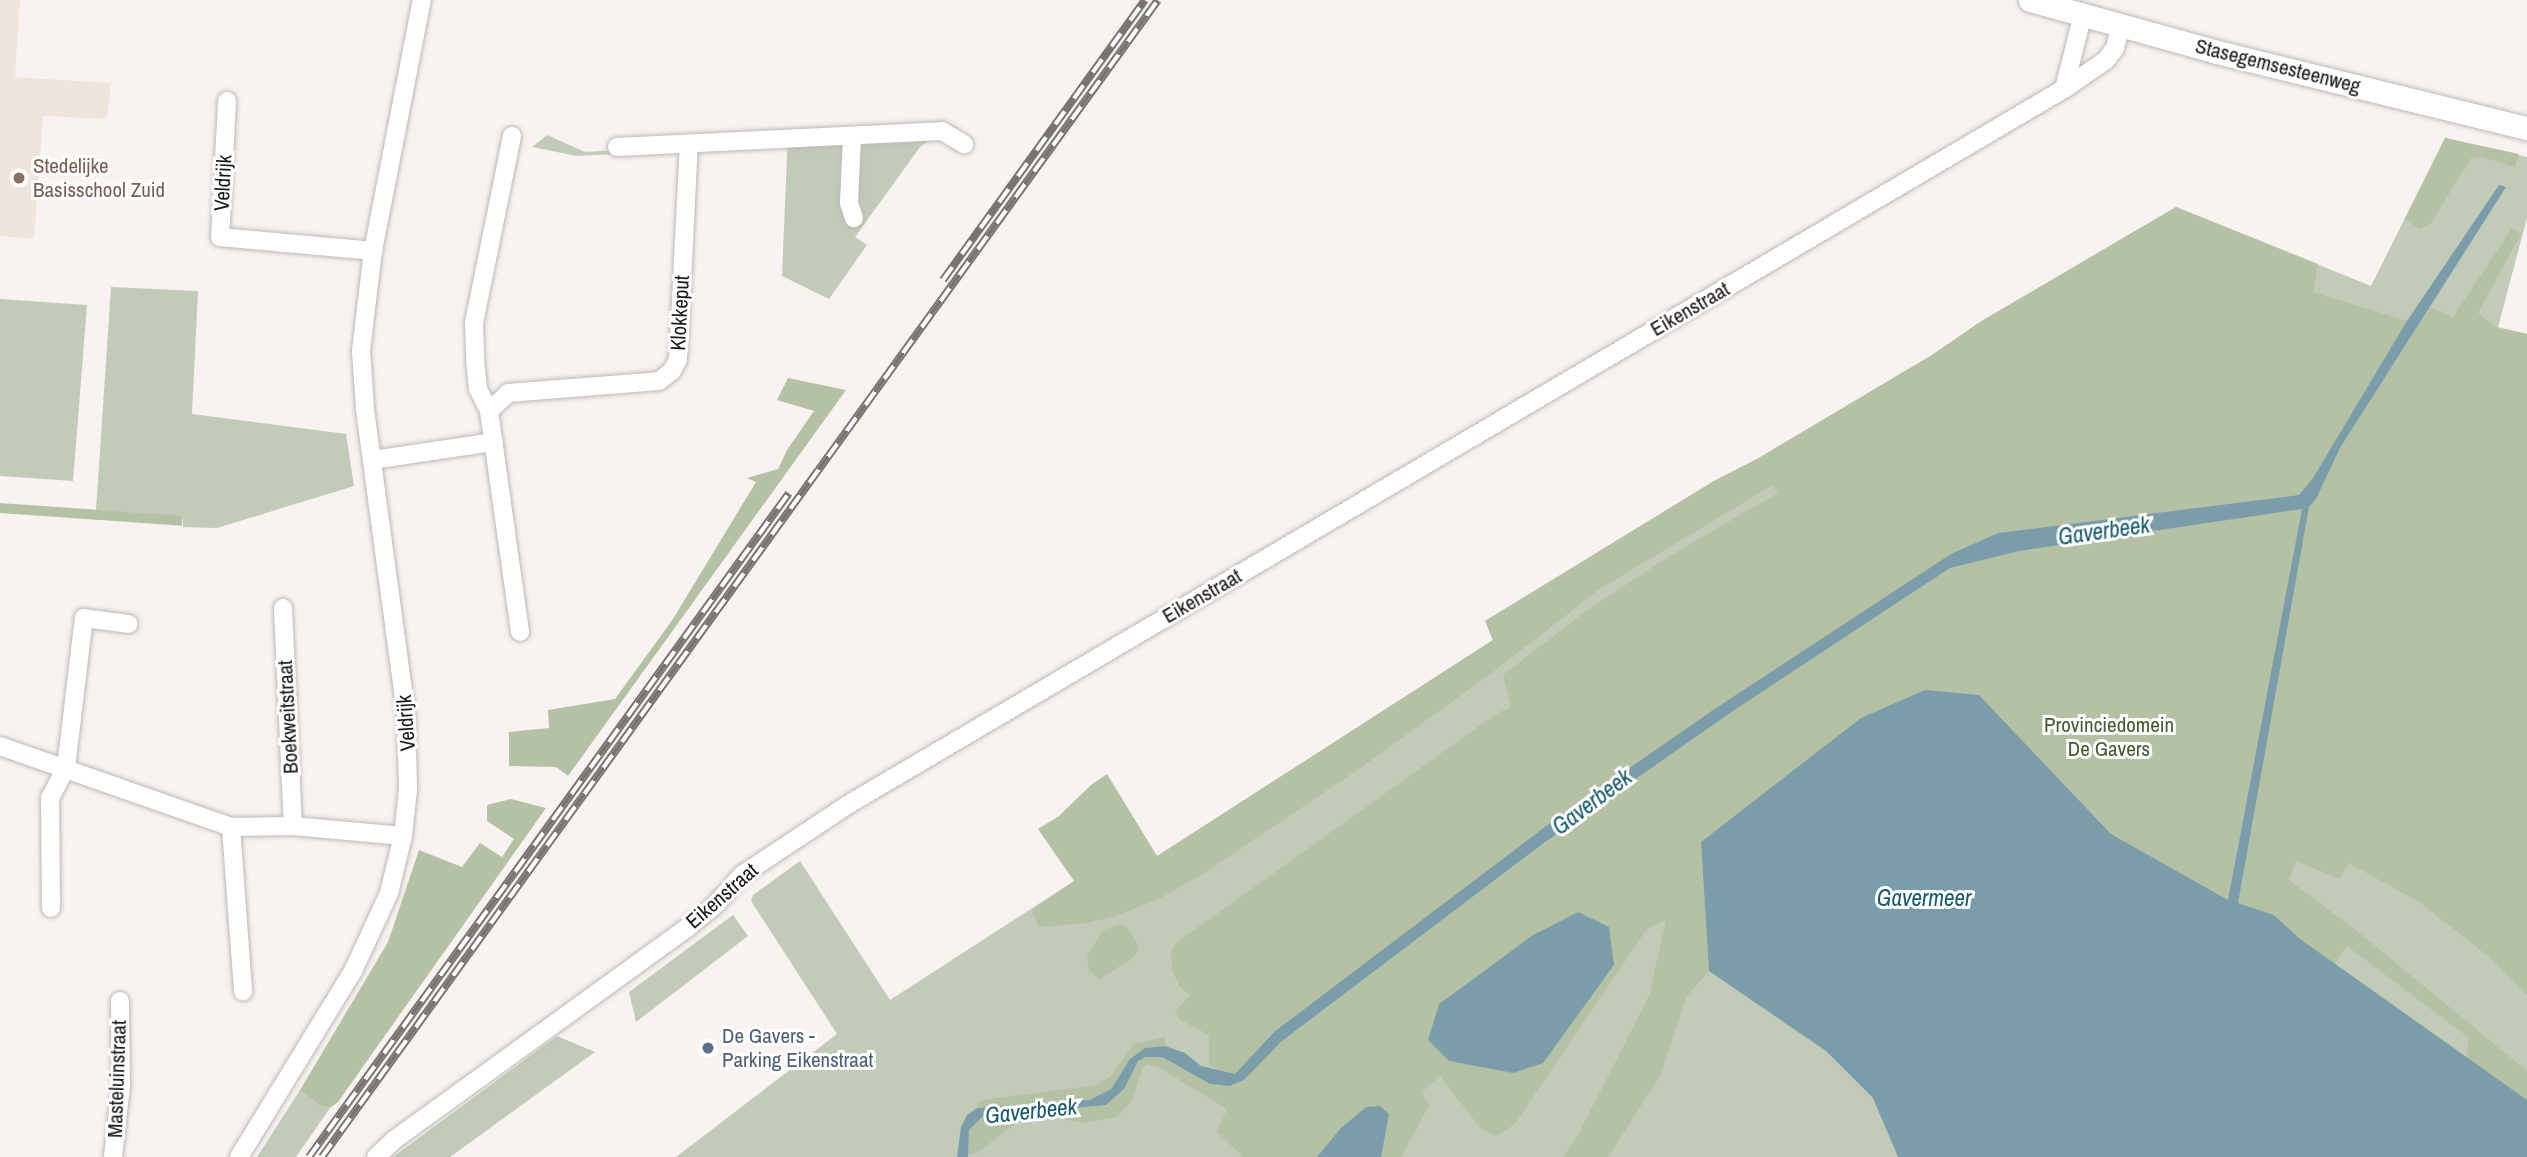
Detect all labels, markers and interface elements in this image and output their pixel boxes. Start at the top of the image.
street label: Stasegemsesteenweg [2193,33,2363,99]
place label: Stedelijke Basisschool Zuid [33,153,165,203]
street label: Veldrijk [209,154,237,212]
marker: Stedelijke Basisschool Zuid [11,170,27,186]
street label: Klokkeput [665,275,695,351]
street label: Eikenstraat [1646,276,1734,342]
water label: Gaverbeek [2056,511,2152,551]
street label: Eikenstraat [1158,563,1246,629]
street label: Boekweitstraat [272,659,304,775]
street label: Veldrijk [391,694,421,752]
park label: Provinciedomein De Gavers [2044,712,2174,762]
water label: Gaverbeek [1547,763,1637,841]
street label: Eikenstraat [681,858,763,934]
water label: Gavermeer [1877,884,1971,912]
street label: Masteluinstraat [102,1020,132,1138]
place label: De Gavers - Parking Eikenstraat [722,1023,873,1073]
marker: De Gavers - Parking Eikenstraat [700,1040,716,1056]
water label: Gaverbeek [984,1092,1078,1130]

